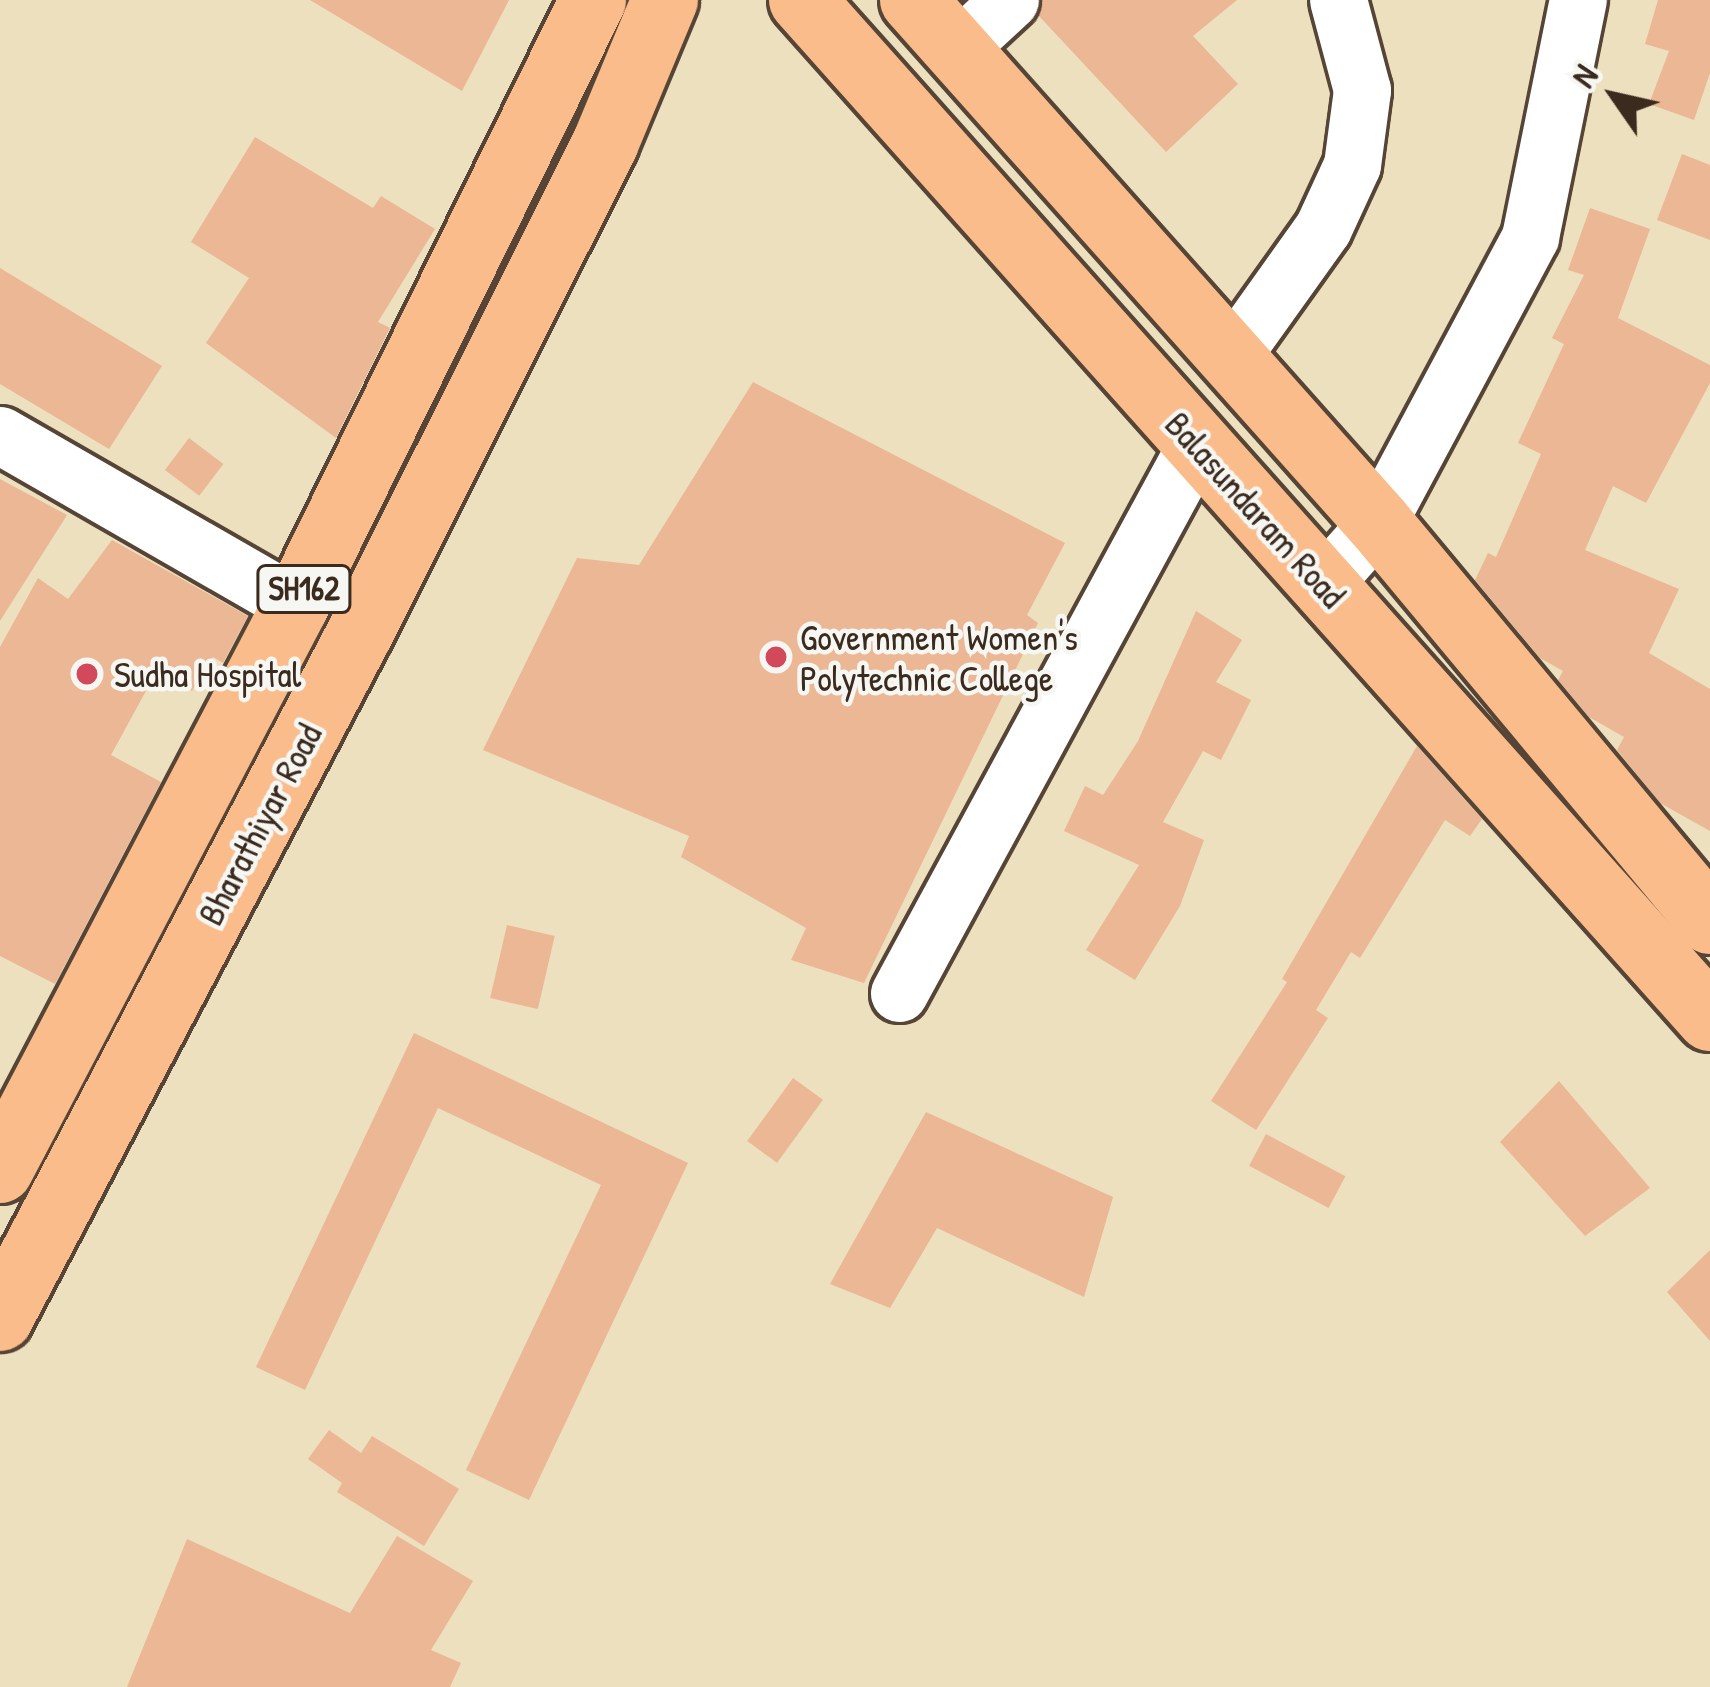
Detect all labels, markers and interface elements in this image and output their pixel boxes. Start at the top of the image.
north arrow [1554,36,1674,156]
text: N [1561,56,1607,95]
street label: Balasundaram Road [1157,402,1355,616]
road number: SH162 [256,562,352,616]
place label: Government Women's Polytechnic College [800,614,1078,699]
marker: Government Women's Polytechnic College [763,644,789,670]
place label: Sudha Hospital [114,652,301,696]
marker: Sudha Hospital [71,658,103,690]
street label: Bharathiyar Road [188,716,330,932]

